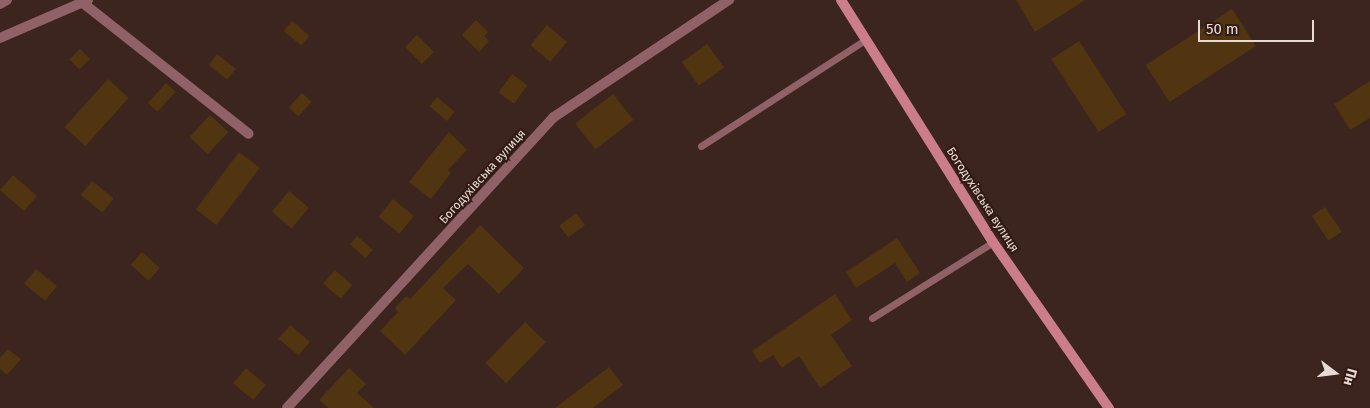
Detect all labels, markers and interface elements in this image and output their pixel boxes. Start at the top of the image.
scale bar [1200,10,1316,42]
text: 50 m [1206,20,1239,38]
street label: Богодухівська вулиця [437,127,529,227]
street label: Богодухівська вулиця [943,145,1021,255]
north arrow [1310,348,1360,398]
text: Пн [1339,366,1360,388]

